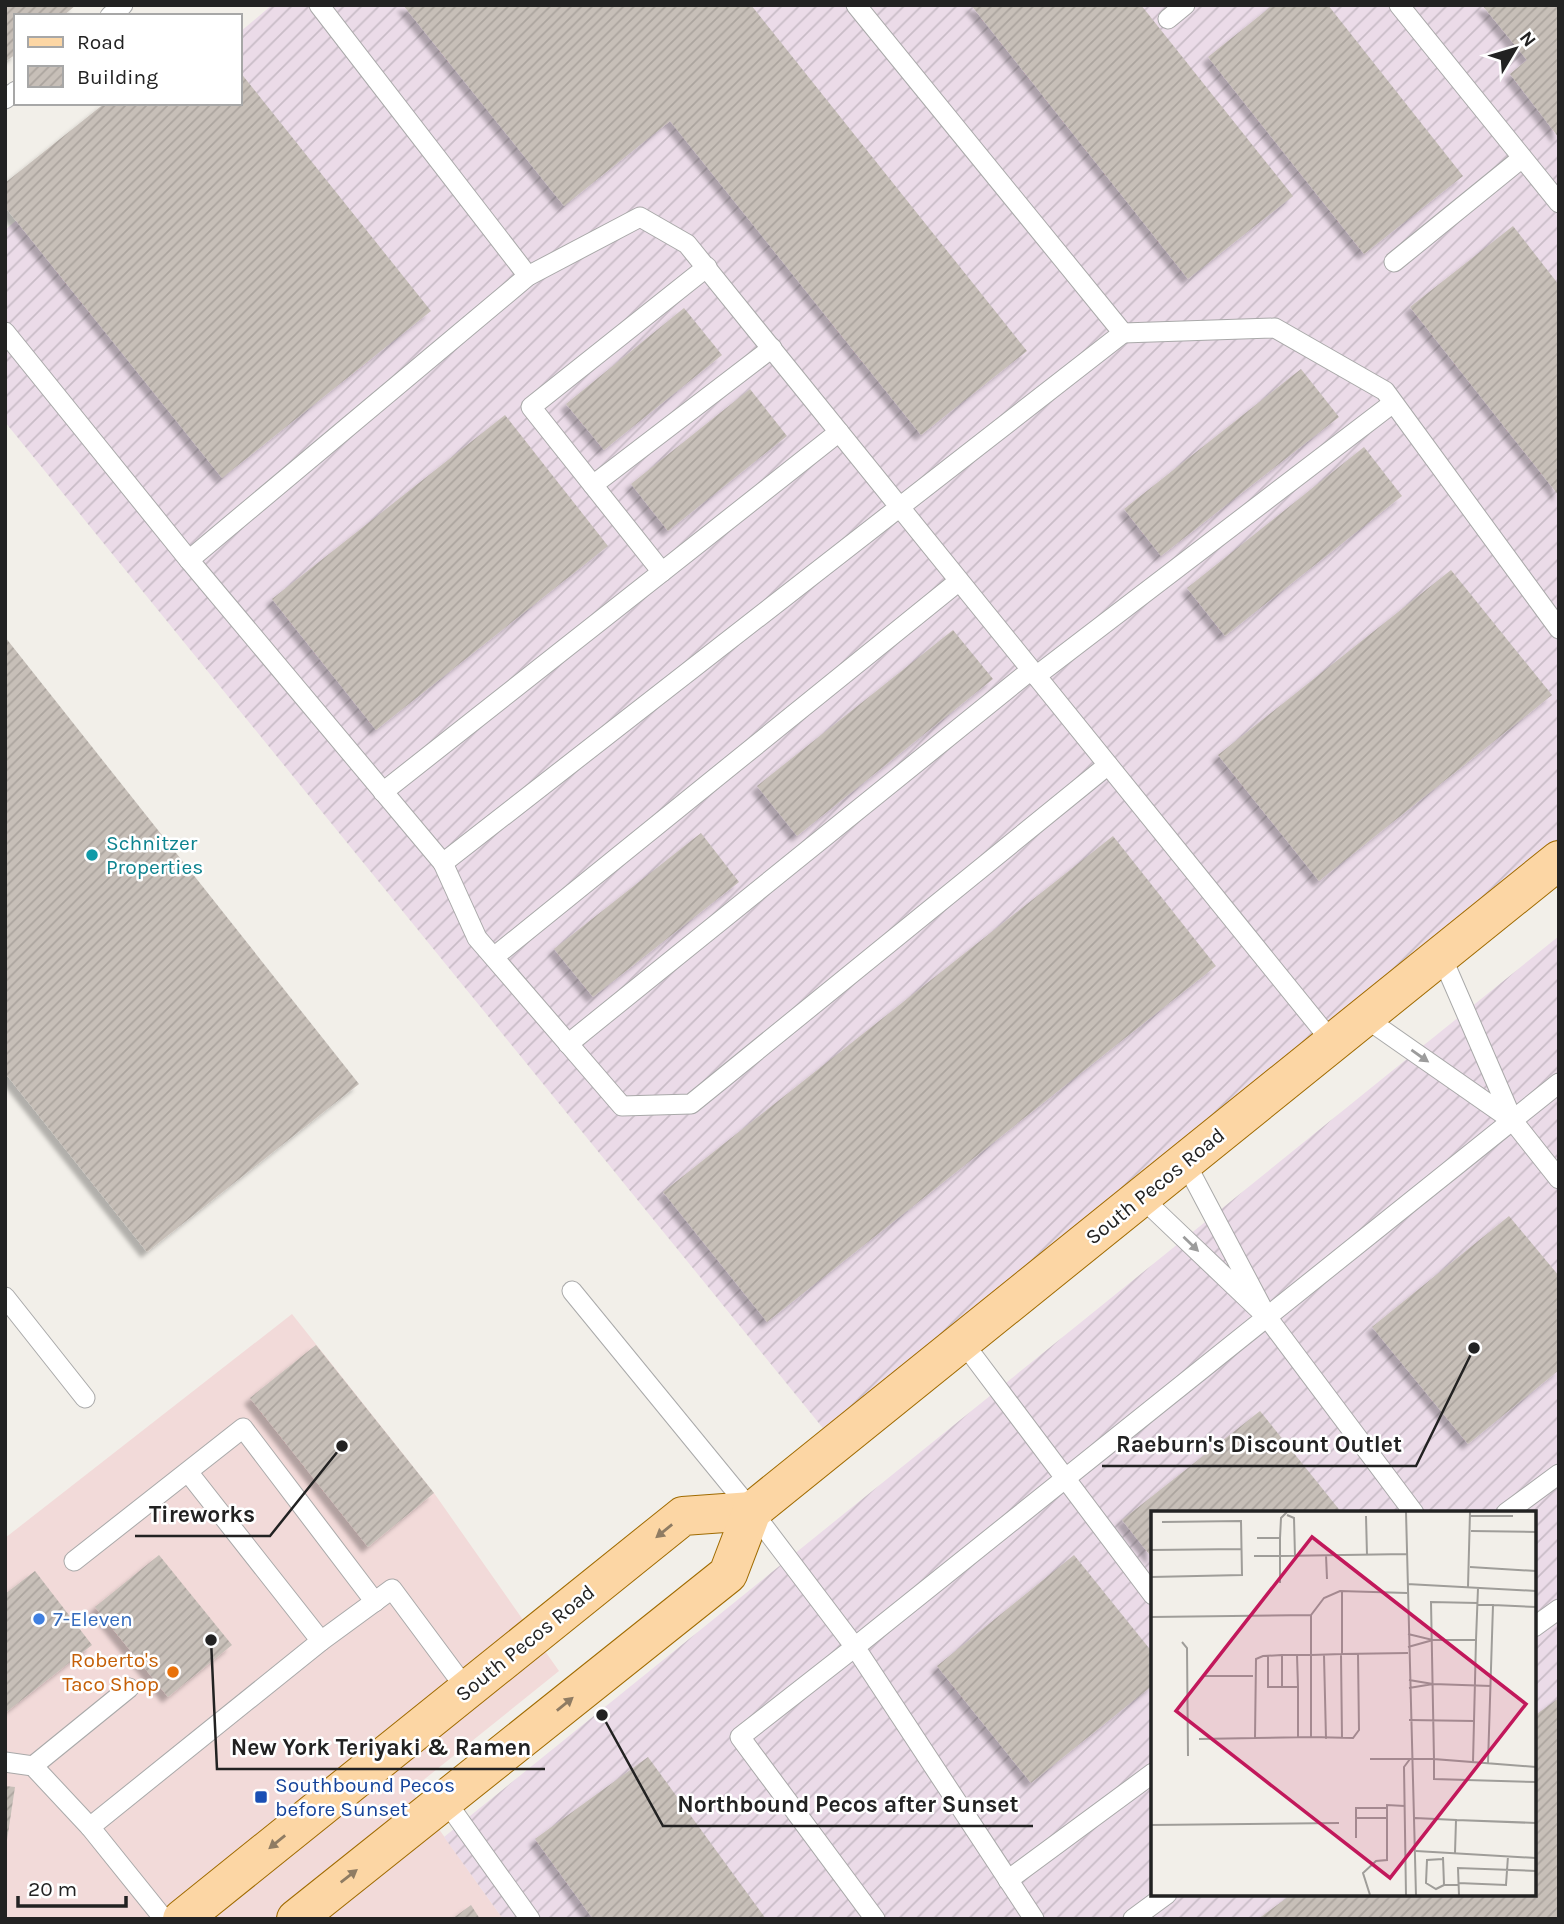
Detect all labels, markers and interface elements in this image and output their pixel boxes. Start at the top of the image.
legend [14,14,242,105]
north arrow [1480,14,1550,84]
text: N [1515,27,1540,51]
text: Road [77,30,125,54]
text: Building [77,65,158,89]
place label: Schnitzer Properties [106,831,203,879]
marker: Schnitzer Properties [84,847,100,863]
one-way arrow [1411,1049,1429,1063]
street label: South Pecos Road [1081,1123,1229,1249]
one-way arrow [1182,1236,1199,1252]
callout: Raeburn's Discount Outlet [1102,1422,1416,1466]
text: Raeburn's Discount Outlet [1116,1431,1402,1458]
callout: Tireworks [135,1492,270,1536]
text: Tireworks [149,1501,255,1528]
inset map [1151,1511,1536,1896]
one-way arrow [656,1523,673,1538]
street label: South Pecos Road [451,1580,599,1706]
place label: 7-Eleven [53,1607,133,1631]
marker: 7-Eleven [31,1611,47,1627]
place label: Roberto's Taco Shop [62,1648,159,1696]
marker: Roberto's Taco Shop [165,1664,181,1680]
one-way arrow [557,1697,574,1712]
callout: New York Teriyaki & Ramen [217,1725,545,1769]
text: New York Teriyaki & Ramen [231,1734,531,1761]
place label: Southbound Pecos before Sunset [275,1773,455,1821]
callout: Northbound Pecos after Sunset [663,1782,1033,1826]
marker: Southbound Pecos before Sunset [253,1789,269,1805]
text: Northbound Pecos after Sunset [677,1791,1019,1818]
one-way arrow [268,1835,286,1849]
scale bar [18,1864,126,1908]
one-way arrow [340,1870,358,1884]
text: 20 m [28,1877,77,1901]

